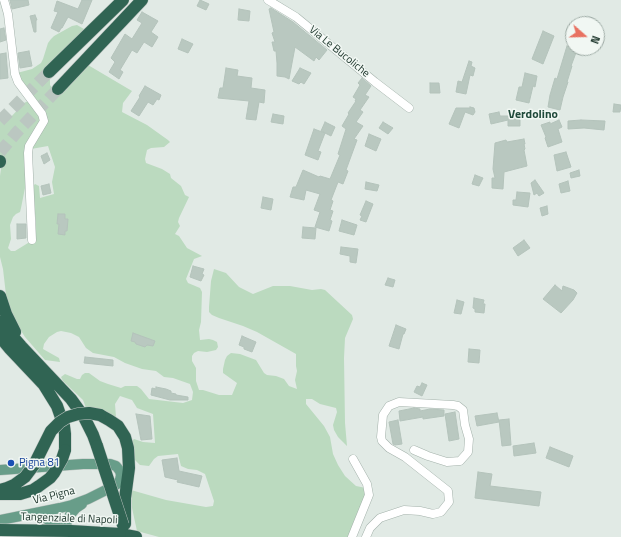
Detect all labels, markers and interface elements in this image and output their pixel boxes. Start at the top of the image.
north arrow [565,16,605,56]
street label: Via Le Bucoliche [306,23,372,81]
text: N [587,33,604,46]
district label: Verdolino [508,108,558,122]
place label: Pigna 81 [19,456,60,470]
marker: Pigna 81 [6,458,16,468]
street label: Via Pigna [32,484,76,508]
street label: Tangenziale di Napoli [20,511,118,527]

